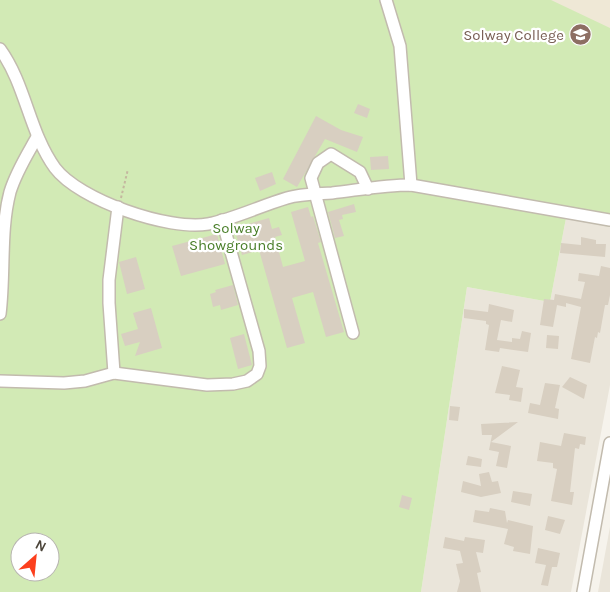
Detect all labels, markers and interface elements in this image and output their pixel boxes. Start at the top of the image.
school or university icon: Solway College [568,23,592,47]
place label: Solway College [463,26,564,44]
park label: Solway Showgrounds [189,219,283,254]
north arrow [10,532,60,582]
text: N [32,536,49,556]

